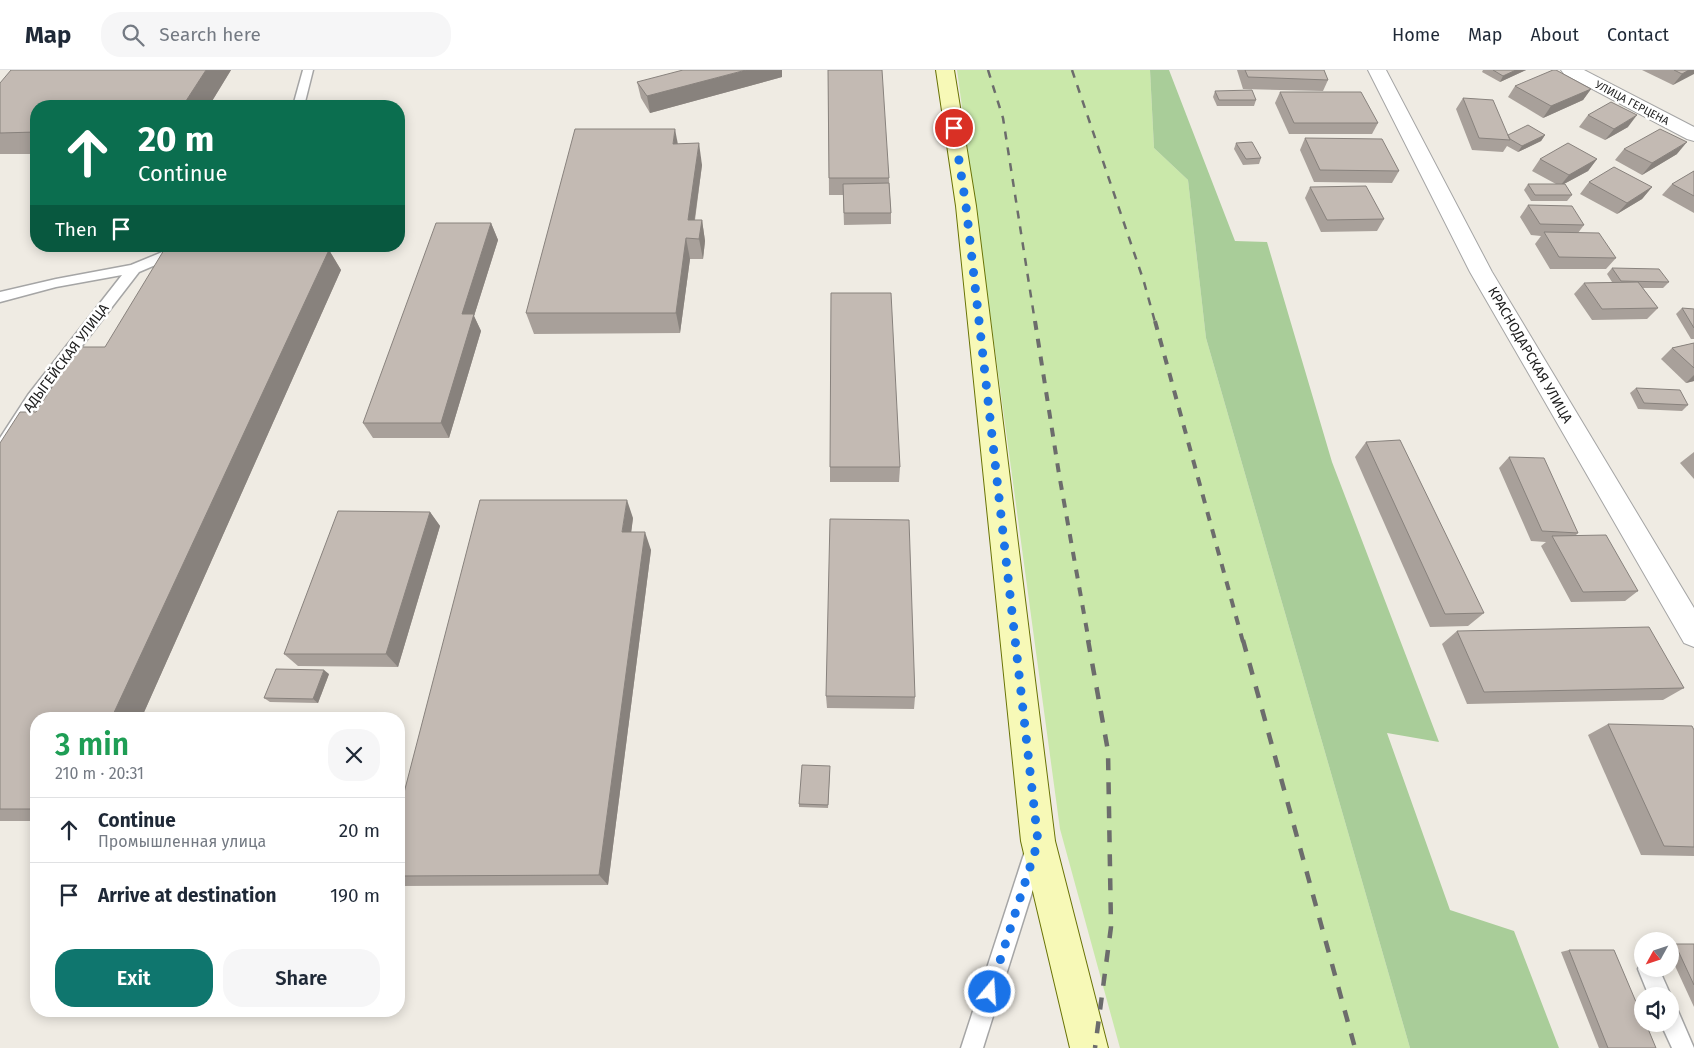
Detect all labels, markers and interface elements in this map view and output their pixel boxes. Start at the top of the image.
search box [101,12,451,57]
text: Map [25,21,71,49]
icon: search [119,21,147,49]
text: Search here [159,23,261,46]
text: Home [1392,24,1440,46]
text: Map [1468,24,1502,46]
text: About [1530,24,1579,46]
text: Contact [1607,24,1669,46]
street label: УЛИЦА ГЕРЦЕНА [1593,78,1672,128]
pin [933,107,975,149]
icon: arrive [940,114,968,142]
text: 20 m [138,118,214,160]
icon: ahead [55,120,120,185]
text: Continue [138,160,227,187]
icon: arrive [107,215,135,243]
text: Then [55,218,97,241]
street label: КРАСНОДАРСКАЯ УЛИЦА [1484,284,1576,426]
street label: АДЫГЕЙСКАЯ УЛИЦА [20,300,112,416]
text: 3 min [55,727,129,763]
button: close [328,729,380,781]
text: 210 m · 20:31 [55,764,144,783]
text: Continue [98,809,176,832]
icon: ahead [55,816,83,844]
text: 20 m [339,819,380,842]
text: Промышленная улица [98,832,266,851]
icon: arrive [55,881,83,909]
text: Arrive at destination [98,884,277,907]
text: 190 m [330,884,380,907]
north arrow [1634,932,1679,978]
map controls [1634,932,1679,1032]
button: Exit [55,949,213,1007]
button: Share [223,949,380,1007]
position arrow [963,965,1015,1017]
button: sound [1634,987,1679,1032]

